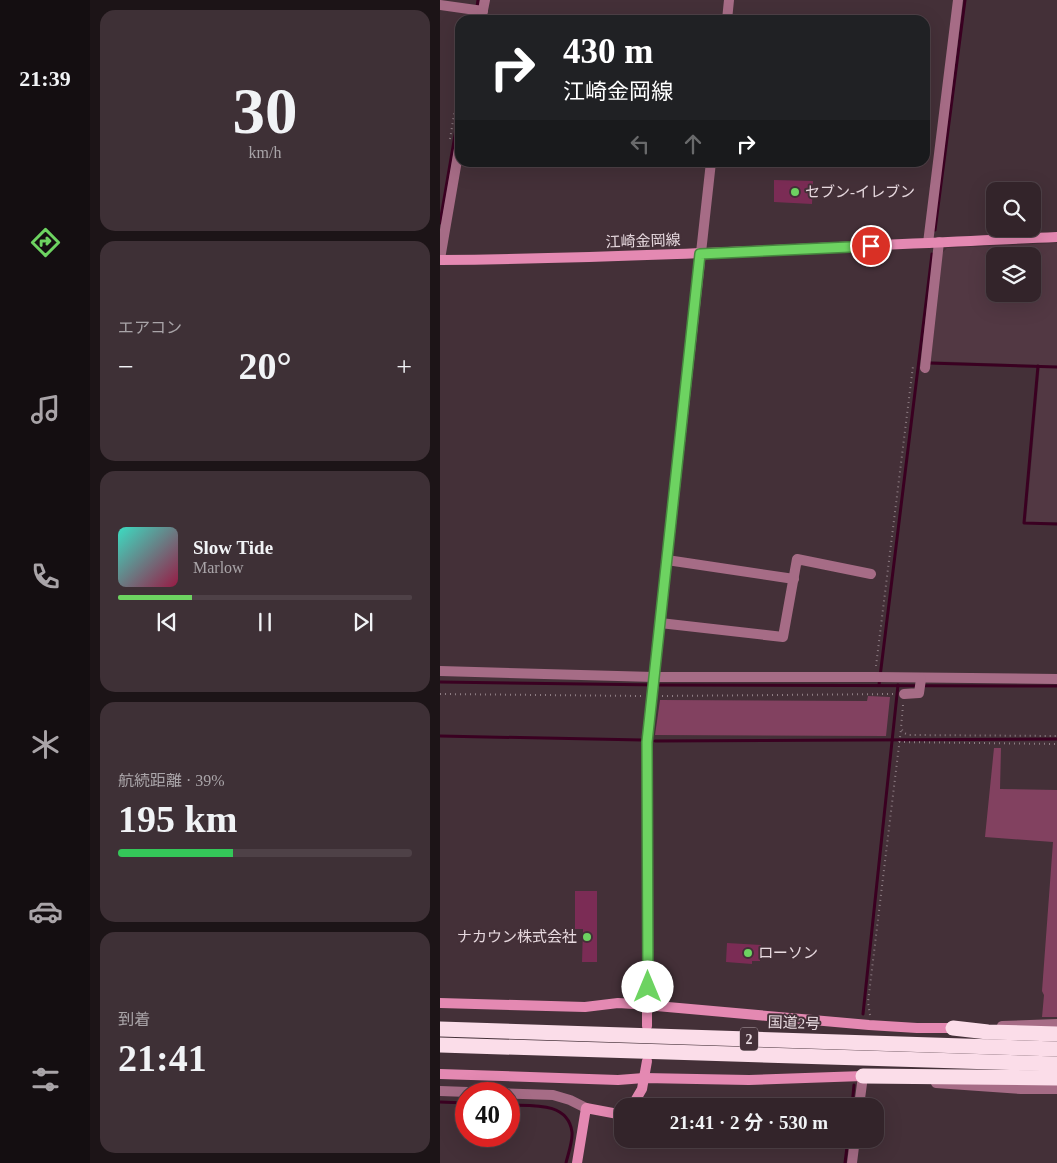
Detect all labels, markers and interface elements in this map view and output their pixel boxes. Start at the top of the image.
text: 430 m [563,32,653,71]
icon: right [480,35,545,100]
text: 21:39 [19,66,71,91]
text: 30 [233,75,298,147]
text: 江崎金岡線 [563,79,673,104]
icon: left [626,130,654,158]
icon: ahead [679,130,707,158]
icon: right [732,130,760,158]
text: km/h [249,144,281,161]
map controls [986,182,1041,302]
button: search [986,182,1041,237]
place label: セブン-イレブン [805,184,915,200]
marker: セブン-イレブン [789,186,801,198]
icon: directions [28,225,63,260]
pin [850,225,892,267]
street label: 江崎金岡線 [605,232,681,250]
icon: arrive [857,232,885,260]
button: layers [986,247,1041,302]
text: エアコン [118,319,182,336]
text: 20° [238,345,292,387]
text: − [118,351,134,382]
text: + [396,351,412,382]
icon: music [28,392,63,427]
text: Slow Tide [193,537,273,558]
icon: phone [28,559,63,594]
text: Marlow [193,559,244,576]
icon: previous [153,608,181,636]
icon: pause [251,608,279,636]
icon: next [349,608,377,636]
icon: climate [28,727,63,762]
text: 航続距離 · 39% [118,772,225,789]
text: 195 km [118,798,237,840]
icon: car [28,894,63,929]
place label: ナカウン株式会社 [457,929,577,945]
marker: ナカウン株式会社 [581,931,593,943]
place label: ローソン [758,945,818,961]
marker: ローソン [742,947,754,959]
position arrow [621,960,673,1012]
text: 到着 [118,1011,150,1028]
street label: 国道2号 [767,1014,821,1032]
road number: 2 [740,1028,758,1050]
text: 21:41 [118,1037,207,1079]
icon: filters [28,1062,63,1097]
speed limit sign: 40 [455,1082,520,1147]
text: 21:41 · 2 分 · 530 m [670,1112,828,1133]

